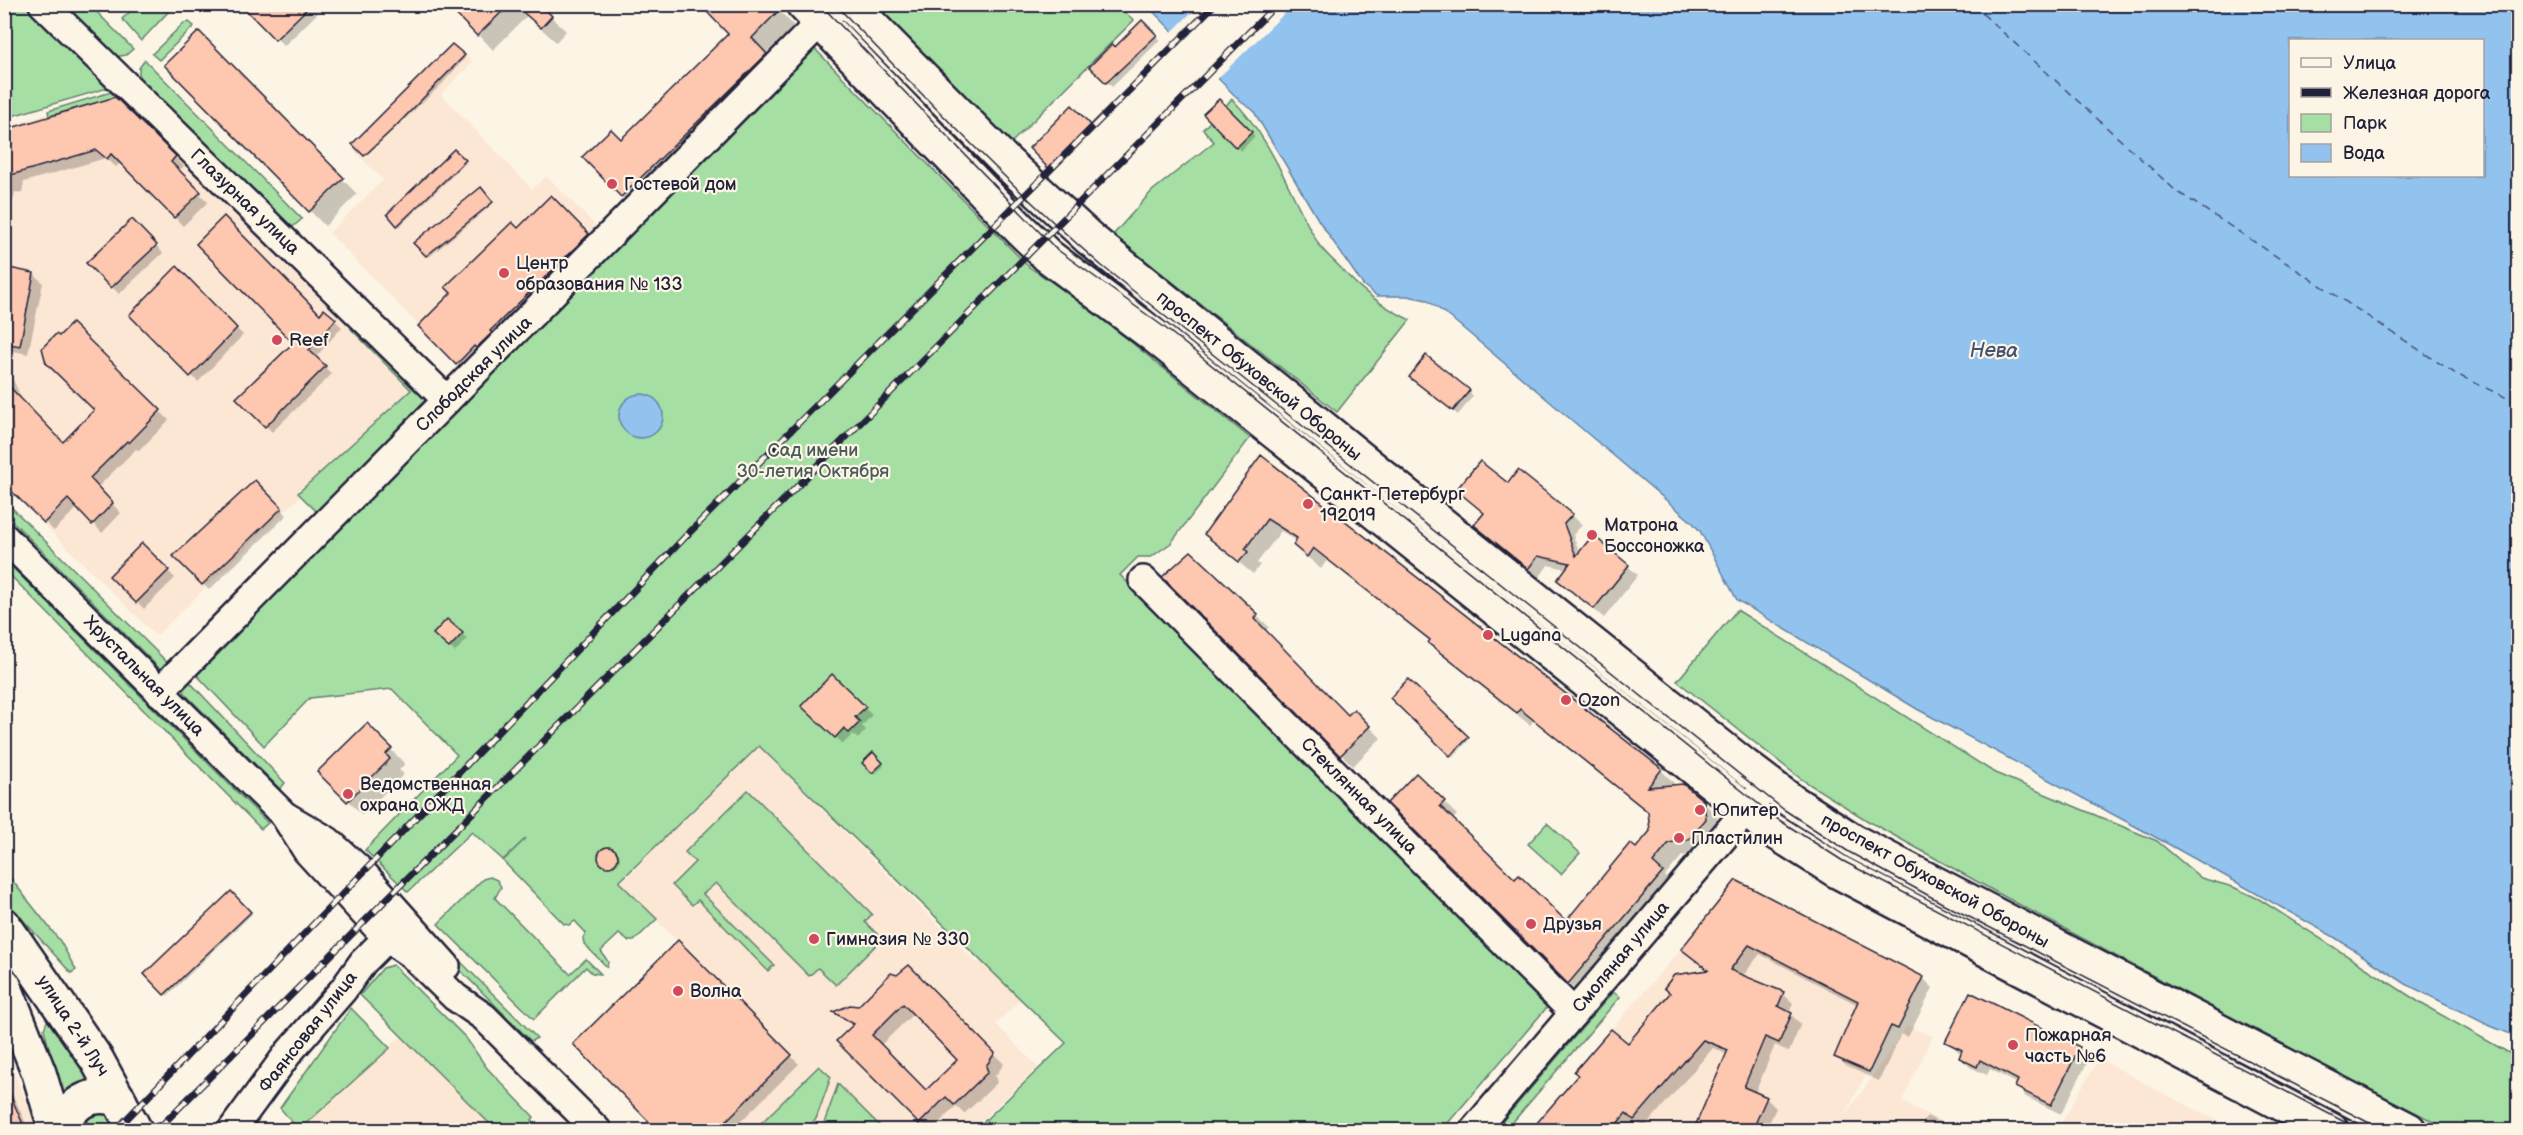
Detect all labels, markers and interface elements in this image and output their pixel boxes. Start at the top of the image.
legend [2289,39,2484,177]
text: Улица [2343,53,2397,74]
text: Железная дорога [2343,83,2491,104]
text: Парк [2343,113,2387,134]
text: Вода [2343,143,2385,164]
street label: Глазурная улица [186,145,304,260]
place label: Гостевой дом [624,174,737,195]
marker: Гостевой дом [605,177,619,191]
place label: Центр образования № 133 [516,253,683,295]
marker: Центр образования № 133 [497,266,511,280]
street label: проспект Обуховской Обороны [1152,287,1366,465]
street label: Слободская улица [412,312,536,436]
place label: Reef [289,330,329,351]
marker: Reef [270,333,284,347]
water label: Нева [1970,339,2018,363]
park label: Сад имени 30-летия Октября [737,440,889,482]
place label: Санкт-Петербург 192019 [1320,484,1465,526]
marker: Санкт-Петербург 192019 [1301,497,1315,511]
place label: Матрона Боссоножка [1604,515,1705,557]
marker: Матрона Боссоножка [1585,528,1599,542]
street label: Хрустальная улица [79,611,209,741]
place label: Lugana [1500,625,1561,646]
marker: Lugana [1481,628,1495,642]
place label: Ozon [1578,690,1620,711]
marker: Ozon [1559,693,1573,707]
street label: Стеклянная улица [1296,733,1422,859]
place label: Ведомственная охрана ОЖД [360,774,491,816]
marker: Ведомственная охрана ОЖД [341,787,355,801]
place label: Юпитер [1712,800,1779,821]
marker: Юпитер [1693,803,1707,817]
street label: проспект Обуховской Обороны [1817,809,2053,953]
place label: Пластилин [1691,828,1783,849]
marker: Пластилин [1672,831,1686,845]
street label: Смоляная улица [1568,897,1674,1017]
place label: Друзья [1543,914,1602,935]
marker: Друзья [1524,917,1538,931]
place label: Гимназия № 330 [826,929,969,950]
marker: Гимназия № 330 [807,932,821,946]
street label: Фаянсовая улица [254,967,362,1097]
street label: улица 2-й Луч [33,972,113,1080]
place label: Волна [690,981,742,1002]
marker: Волна [671,984,685,998]
place label: Пожарная часть №6 [2025,1025,2111,1067]
marker: Пожарная часть №6 [2006,1038,2020,1052]

